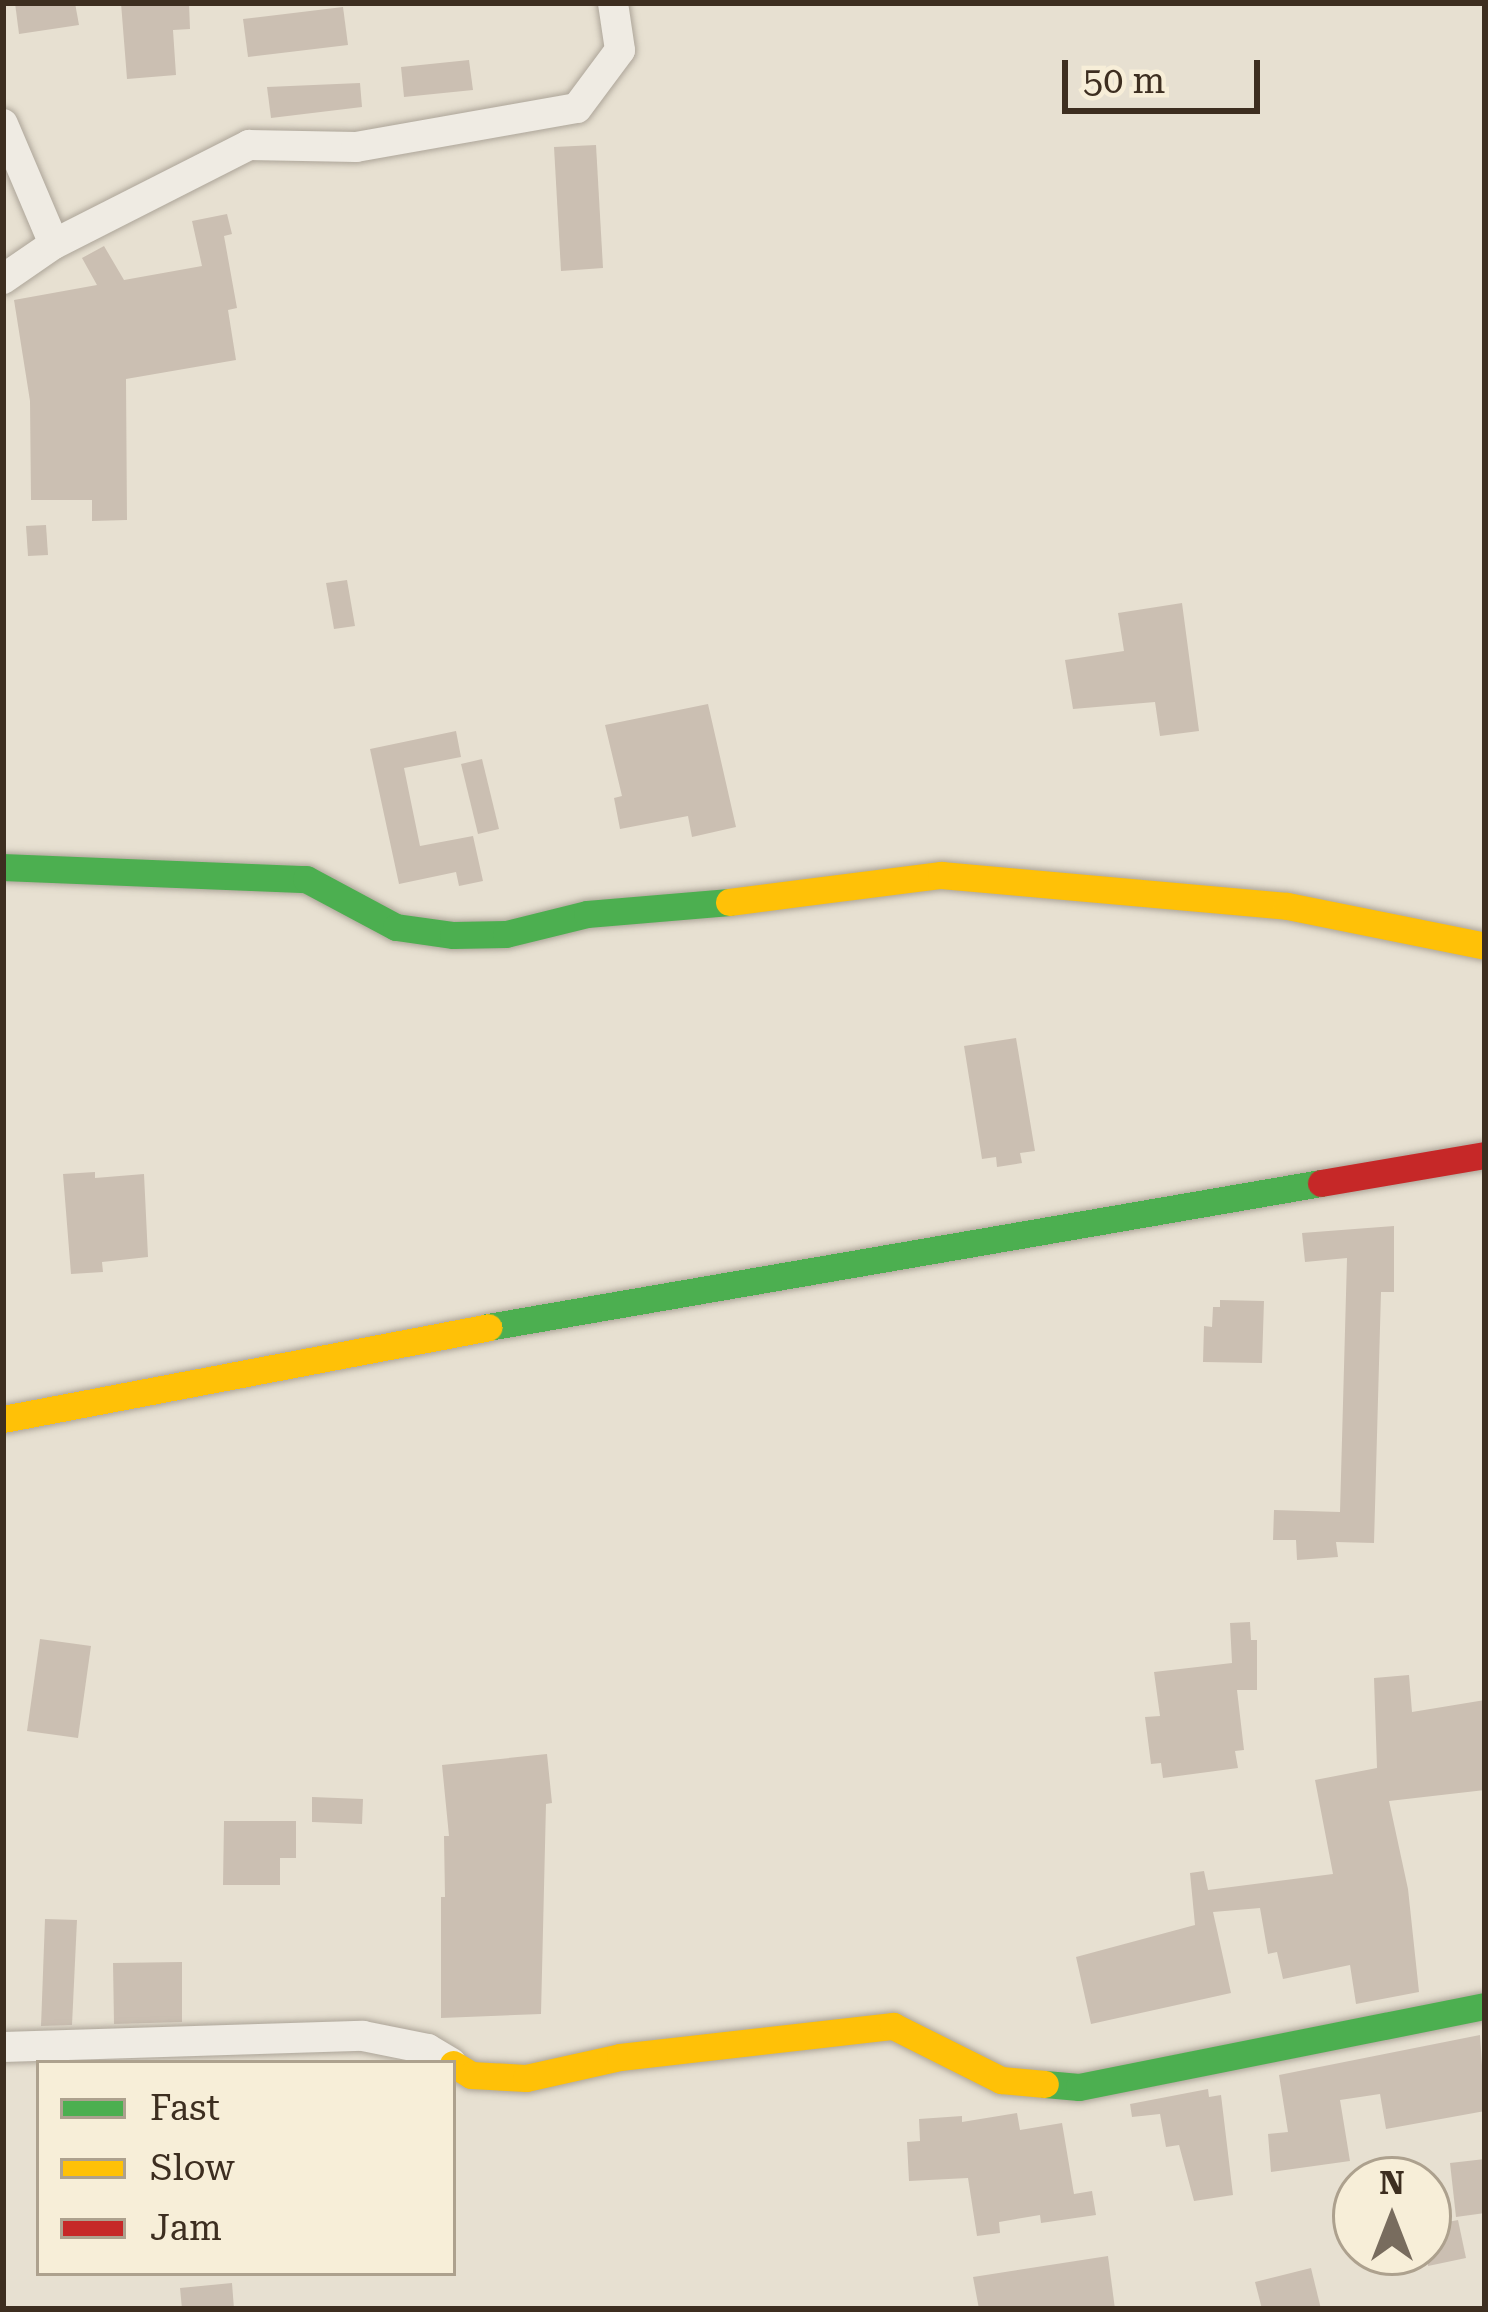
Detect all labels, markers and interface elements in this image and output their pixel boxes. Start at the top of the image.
scale bar [1068,36,1266,110]
text: 50 m [1083,60,1165,102]
legend [36,2060,456,2276]
text: Fast [150,2087,220,2129]
text: Slow [150,2147,235,2189]
north arrow [1332,2156,1452,2276]
text: N [1379,2163,1405,2202]
text: Jam [150,2207,222,2249]

